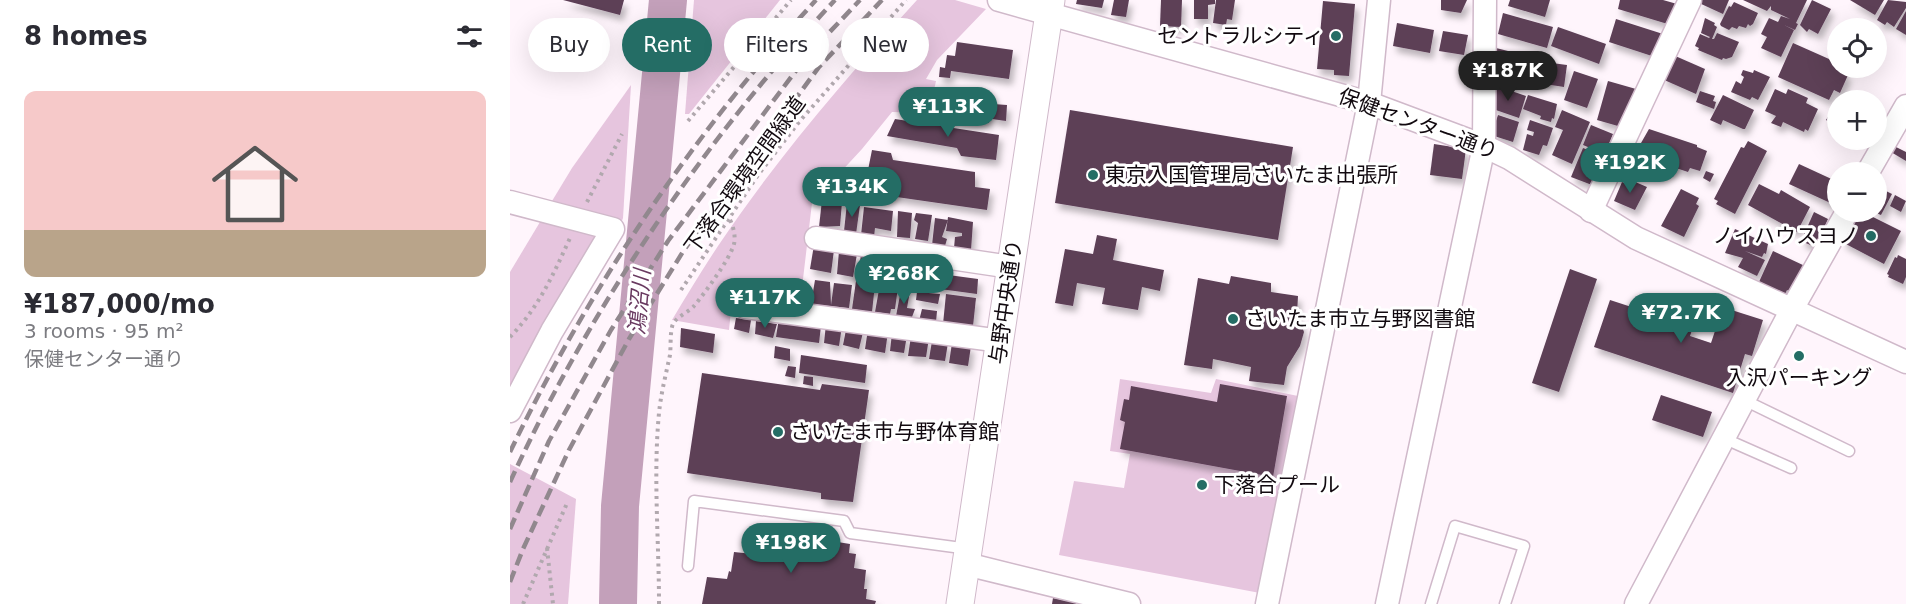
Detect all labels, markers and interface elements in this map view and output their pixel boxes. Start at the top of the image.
chip: Buy [528,18,610,72]
chip: Rent [622,18,712,72]
chip: Filters [724,18,829,72]
chip: New [841,18,929,72]
map controls [1827,18,1887,222]
button: locate [1827,18,1887,78]
icon: filters [453,20,486,53]
text: 8 homes [24,21,148,51]
place label: セントラルシティ [1157,24,1324,48]
marker: セントラルシティ [1329,29,1343,43]
pin: ¥187K [1466,51,1550,102]
text: ¥187K [1472,58,1544,82]
street label: 保健センター通り [1335,84,1501,164]
pin: ¥113K [906,87,990,138]
button: + [1827,90,1887,150]
street label: 下落合環境空間緑道 [680,91,810,259]
text: ¥113K [912,94,984,118]
icon: home [201,130,309,238]
pin: ¥192K [1588,143,1672,194]
text: ¥192K [1594,150,1666,174]
button: − [1827,162,1887,222]
place label: 東京入国管理局さいたま出張所 [1105,163,1398,187]
pin: ¥134K [810,167,894,218]
marker: 東京入国管理局さいたま出張所 [1086,168,1100,182]
text: ¥134K [816,174,888,198]
place label: ノイハウスヨノ [1712,224,1859,248]
marker: ノイハウスヨノ [1864,229,1878,243]
street label: 与野中央通り [985,238,1027,366]
pin: ¥268K [862,254,946,305]
text: ¥268K [868,261,940,285]
water label: 鴻沼川 [624,266,655,336]
pin: ¥117K [723,278,807,329]
text: ¥117K [729,285,801,309]
text: ¥187,000/mo [24,289,215,319]
pin: ¥72.7K [1632,293,1730,344]
text: ¥72.7K [1642,300,1720,324]
place label: さいたま市立与野図書館 [1245,307,1475,331]
marker: さいたま市立与野図書館 [1226,312,1240,326]
text: 3 rooms · 95 m² [24,319,184,343]
text: 保健センター通り [24,347,184,371]
marker: 入沢パーキング [1792,349,1806,363]
place label: 入沢パーキング [1726,366,1872,390]
place label: さいたま市与野体育館 [790,420,999,444]
marker: さいたま市与野体育館 [771,425,785,439]
place label: 下落合プール [1214,473,1340,497]
marker: 下落合プール [1195,478,1209,492]
pin: ¥198K [749,523,833,574]
text: ¥198K [755,530,827,554]

